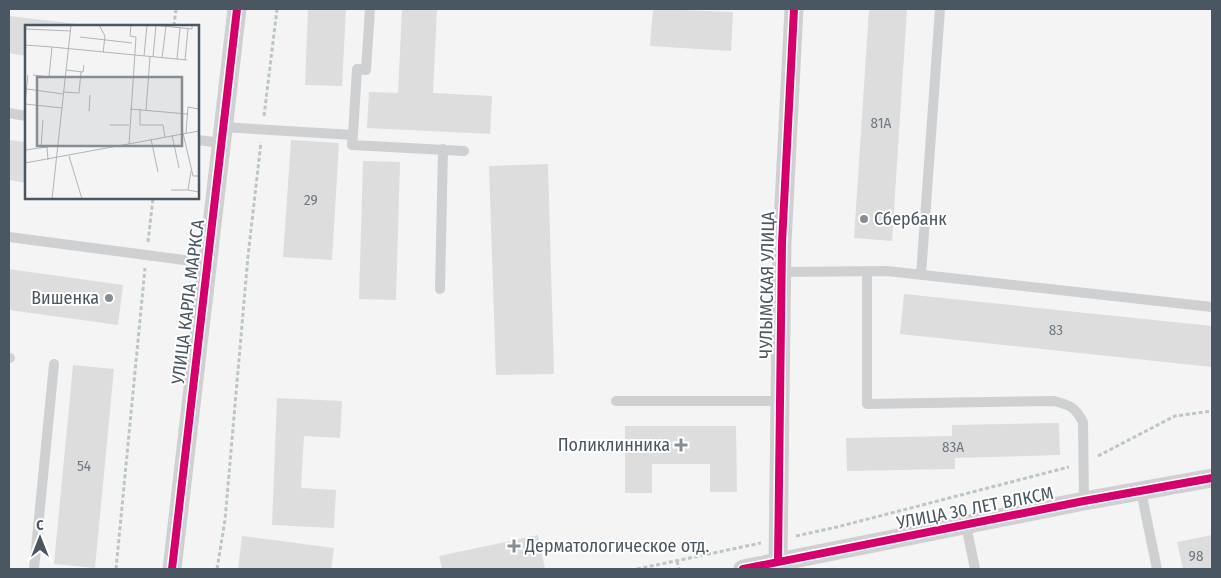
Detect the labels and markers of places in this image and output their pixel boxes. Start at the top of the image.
place label: Сбербанк [874,208,947,230]
marker: Сбербанк [858,213,870,225]
place label: Вишенка [31,287,99,309]
marker: Вишенка [103,292,115,304]
place label: Поликлинника [558,434,670,456]
marker: Поликлинника [674,438,688,452]
place label: Дерматологическое отд. [524,535,710,557]
marker: Дерматологическое отд. [507,539,521,553]

